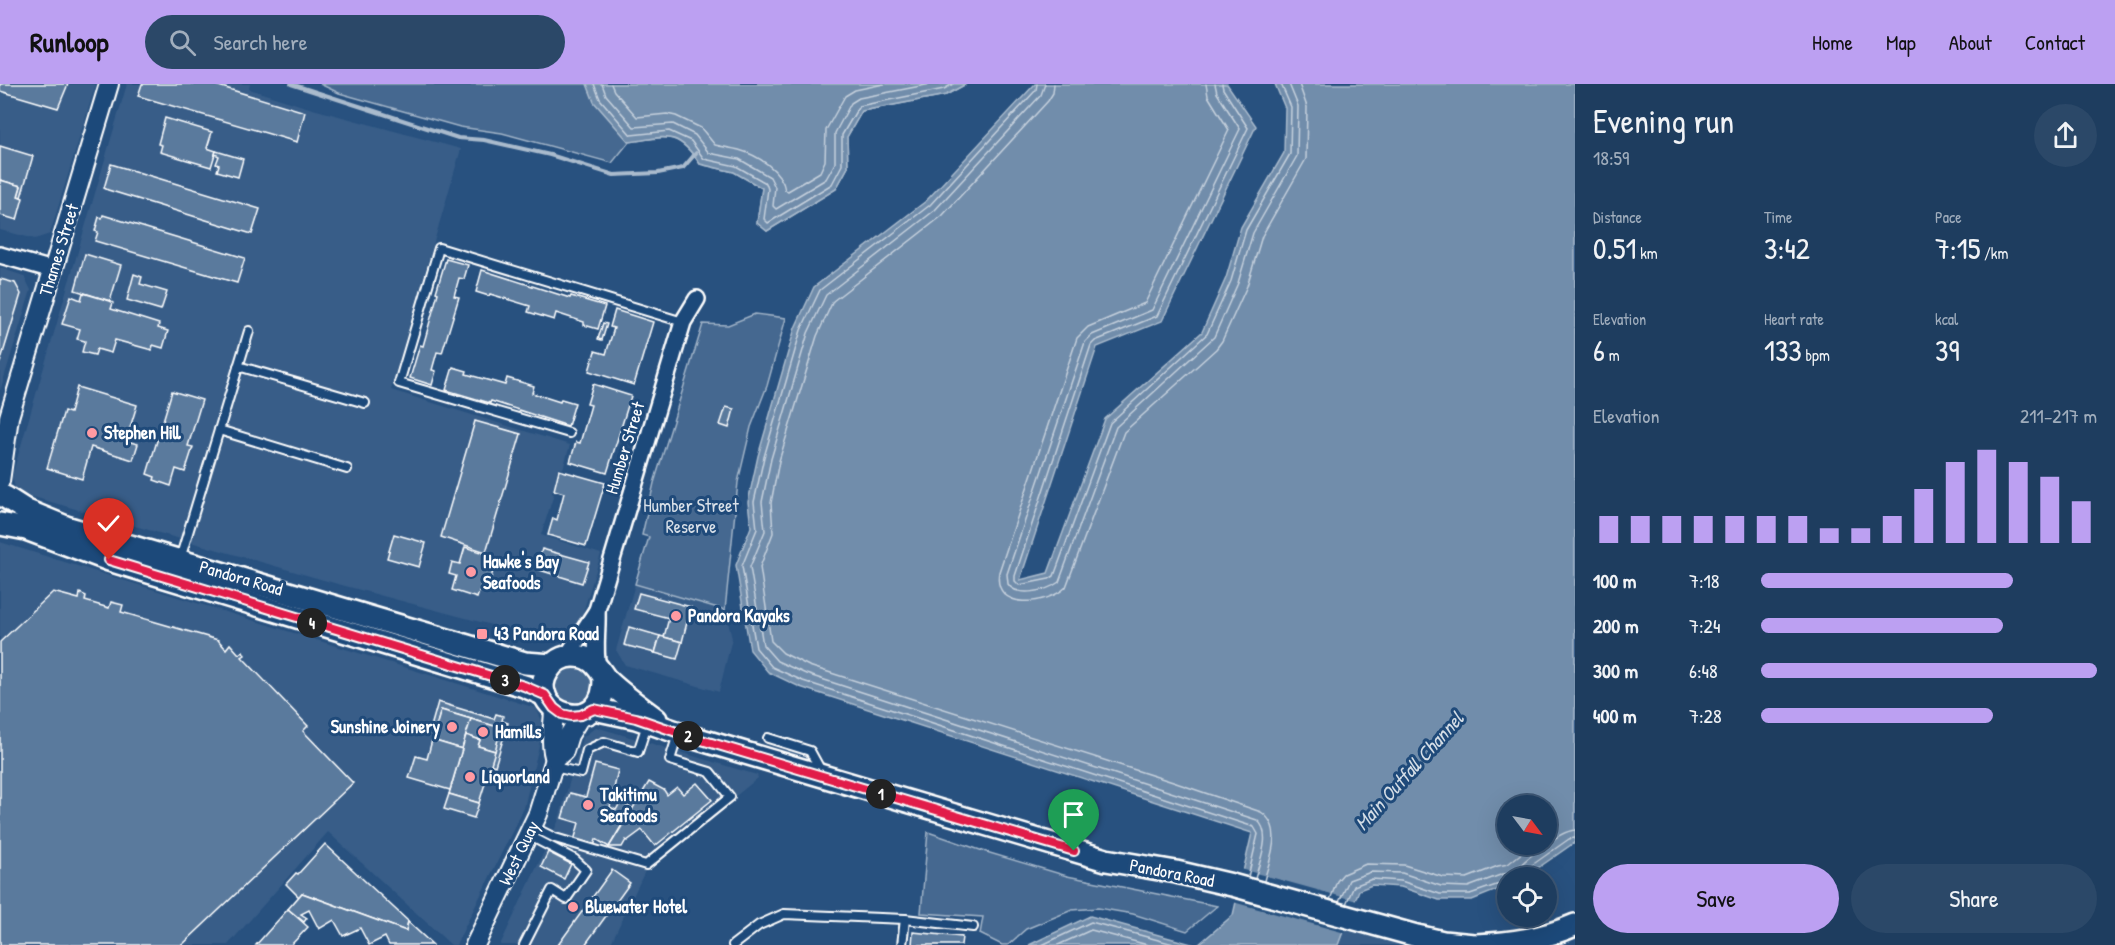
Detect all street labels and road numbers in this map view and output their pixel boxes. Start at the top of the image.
street label: Thames Street [33,200,85,299]
street label: Humber Street [599,398,651,497]
street label: Pandora Road [196,554,286,601]
street label: West Quay [492,816,545,889]
street label: Pandora Road [1128,852,1217,893]

